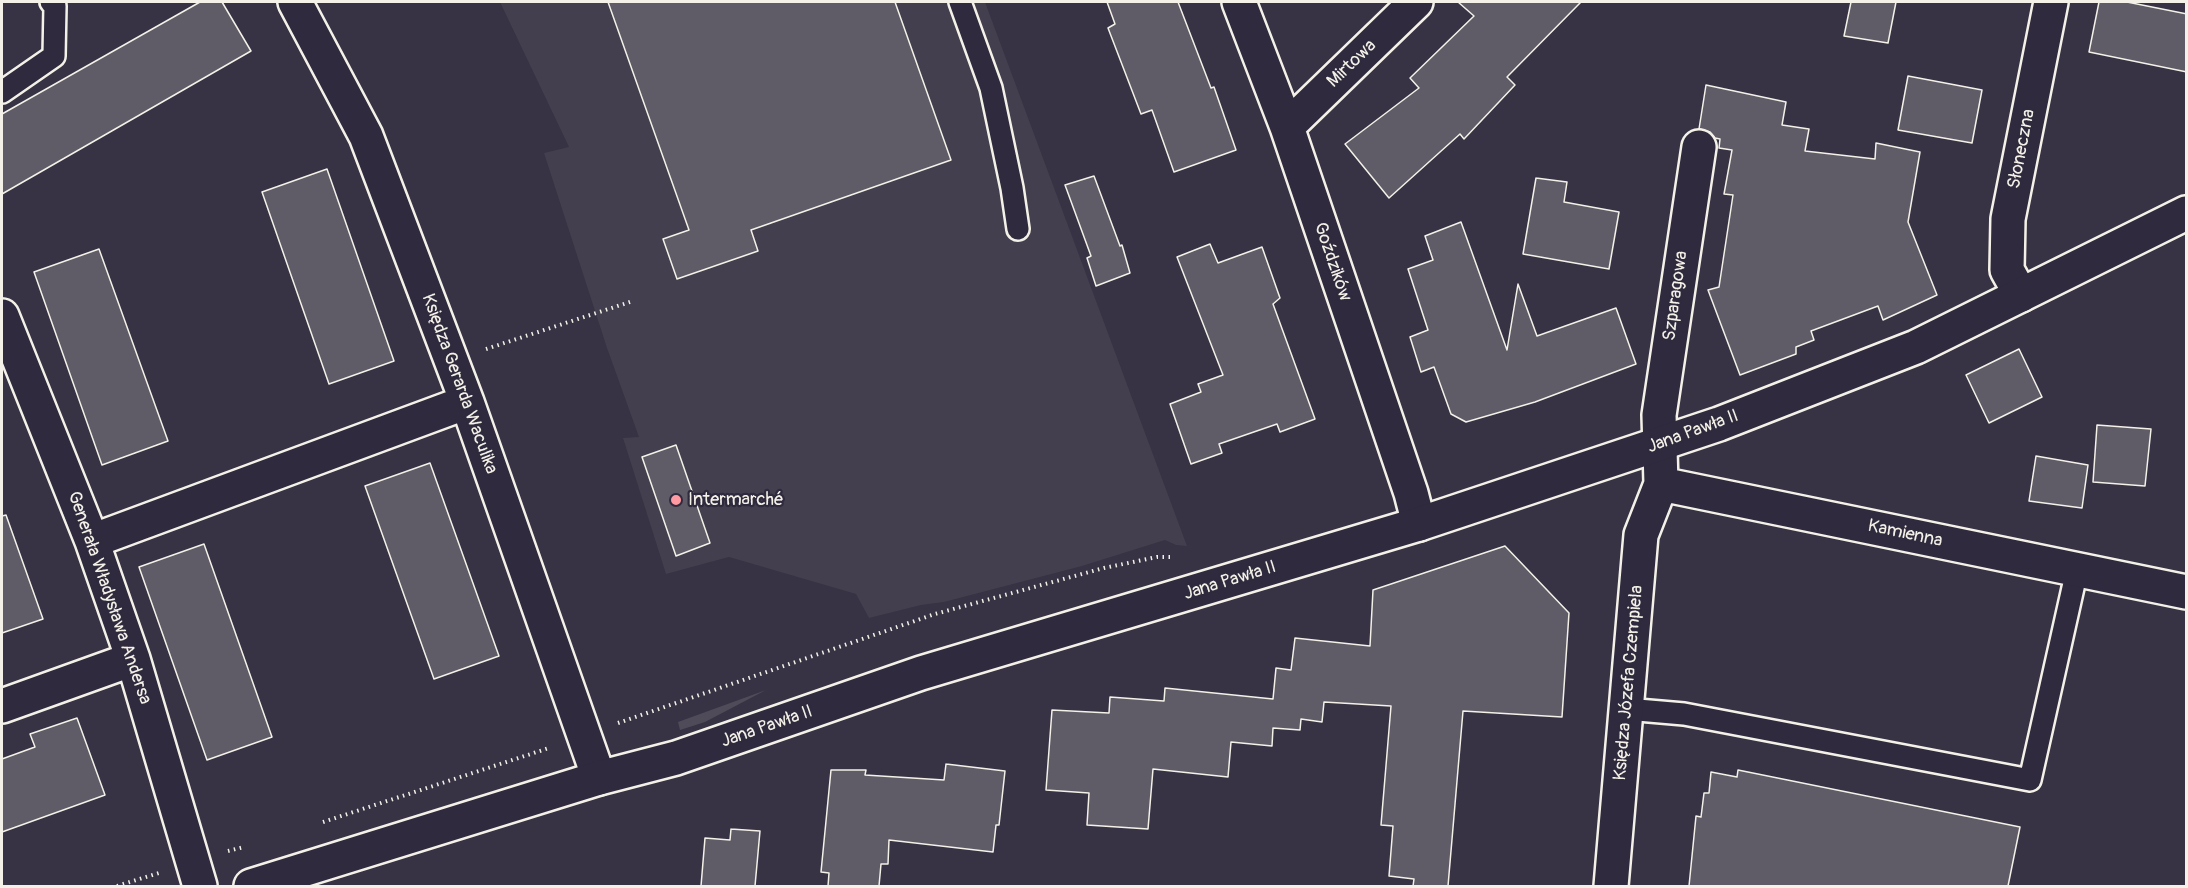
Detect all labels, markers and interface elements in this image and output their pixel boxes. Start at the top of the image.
street label: Mirtowa [1323,35,1381,93]
street label: Słoneczna [2004,107,2040,191]
street label: Goździków [1308,220,1356,304]
street label: Szparagowa [1659,250,1693,342]
street label: Księdza Gerarda Waculika [416,291,502,477]
street label: Jana Pawła II [1644,406,1742,458]
street label: Generała Władysława Andersa [62,489,156,707]
place label: Intermarché [688,489,784,511]
marker: Intermarché [669,493,683,507]
street label: Kamienna [1866,516,1944,552]
street label: Jana Pawła II [1181,557,1279,605]
street label: Księdza Józefa Czempiela [1610,584,1648,782]
street label: Jana Pawła II [718,701,816,753]

